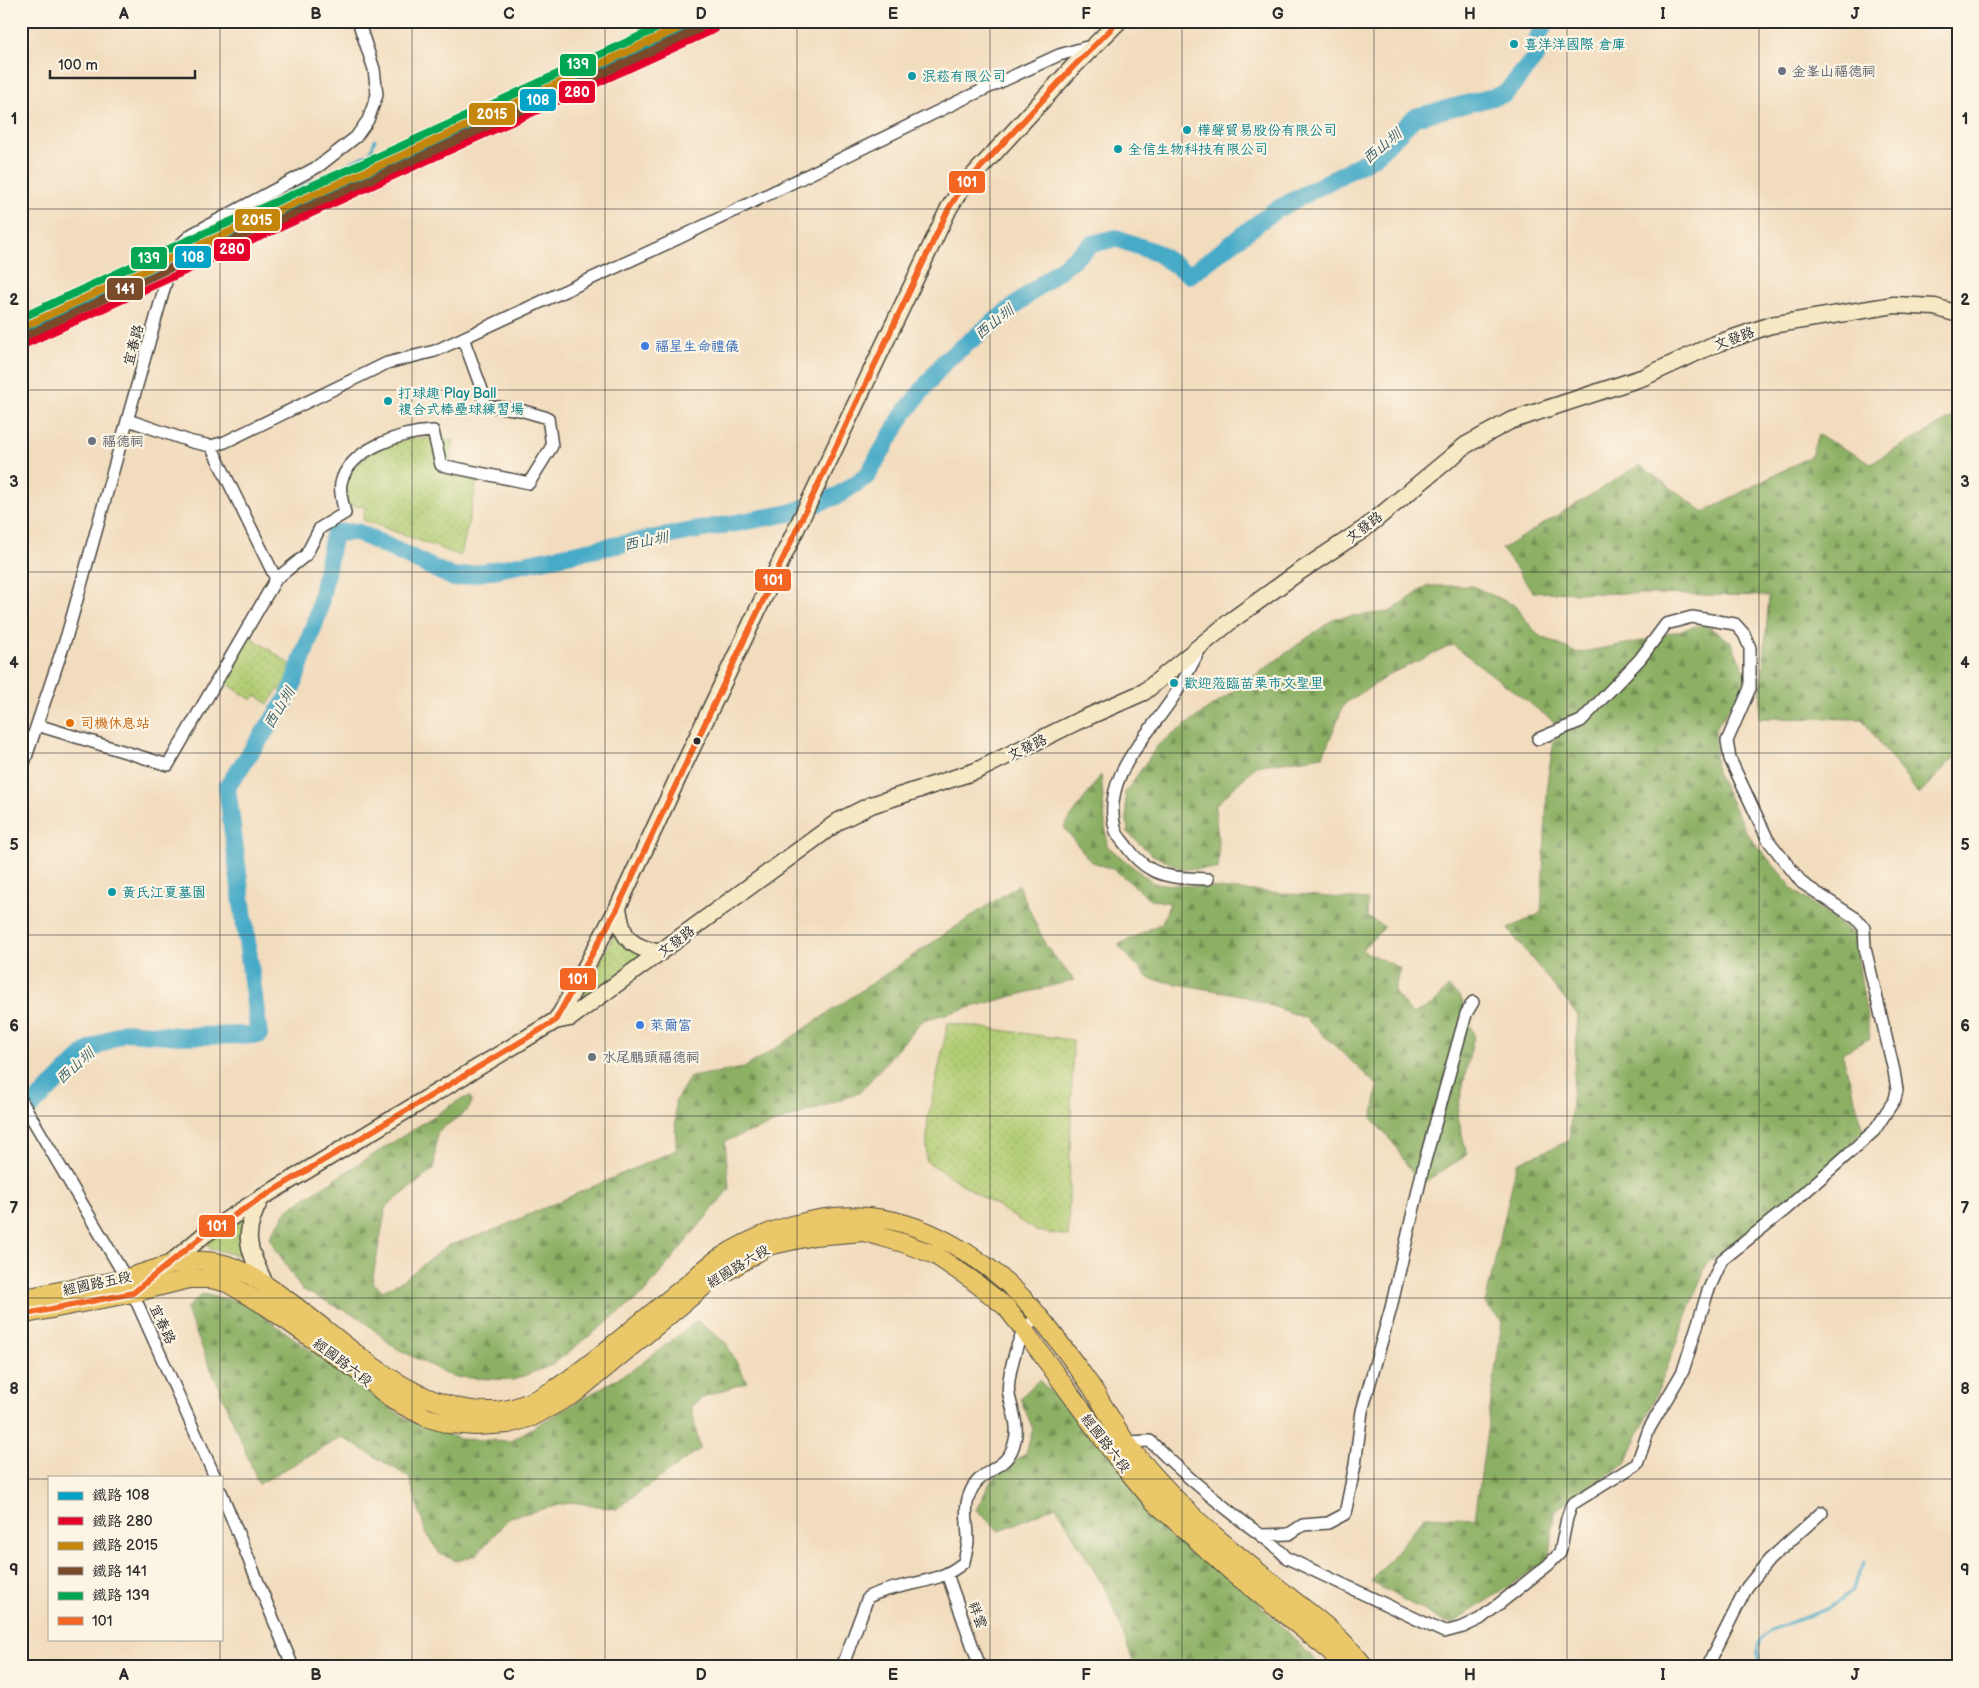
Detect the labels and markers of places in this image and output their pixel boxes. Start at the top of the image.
place label: 喜洋洋國際 倉庫 [1524,36,1626,53]
marker: 喜洋洋國際 倉庫 [1508,38,1520,50]
place label: 金峯山福德祠 [1792,63,1876,80]
marker: 金峯山福德祠 [1776,65,1788,77]
place label: 泯菘有限公司 [922,68,1006,85]
marker: 泯菘有限公司 [906,70,918,82]
place label: 樺聲貿易股份有限公司 [1197,122,1337,139]
marker: 樺聲貿易股份有限公司 [1181,124,1193,136]
place label: 全信生物科技有限公司 [1128,141,1268,158]
marker: 全信生物科技有限公司 [1112,143,1124,155]
place label: 福星生命禮儀 [655,338,739,355]
marker: 福星生命禮儀 [639,340,651,352]
place label: 打球趣 Play Ball 複合式棒壘球練習場 [398,385,524,418]
marker: 打球趣 Play Ball 複合式棒壘球練習場 [382,395,394,407]
place label: 福德祠 [102,433,144,450]
marker: 福德祠 [86,435,98,447]
place label: 歡迎蒞臨苗栗市文聖里 [1184,675,1324,692]
marker: 歡迎蒞臨苗栗市文聖里 [1168,677,1180,689]
place label: 司機休息站 [80,715,150,732]
marker: 司機休息站 [64,717,76,729]
unlabelled marker [692,736,702,746]
place label: 黃氏江夏墓園 [122,884,206,901]
marker: 黃氏江夏墓園 [106,886,118,898]
place label: 萊爾富 [650,1017,692,1034]
marker: 萊爾富 [634,1019,646,1031]
place label: 水尾鵬頭福德祠 [602,1049,700,1066]
marker: 水尾鵬頭福德祠 [586,1051,598,1063]

